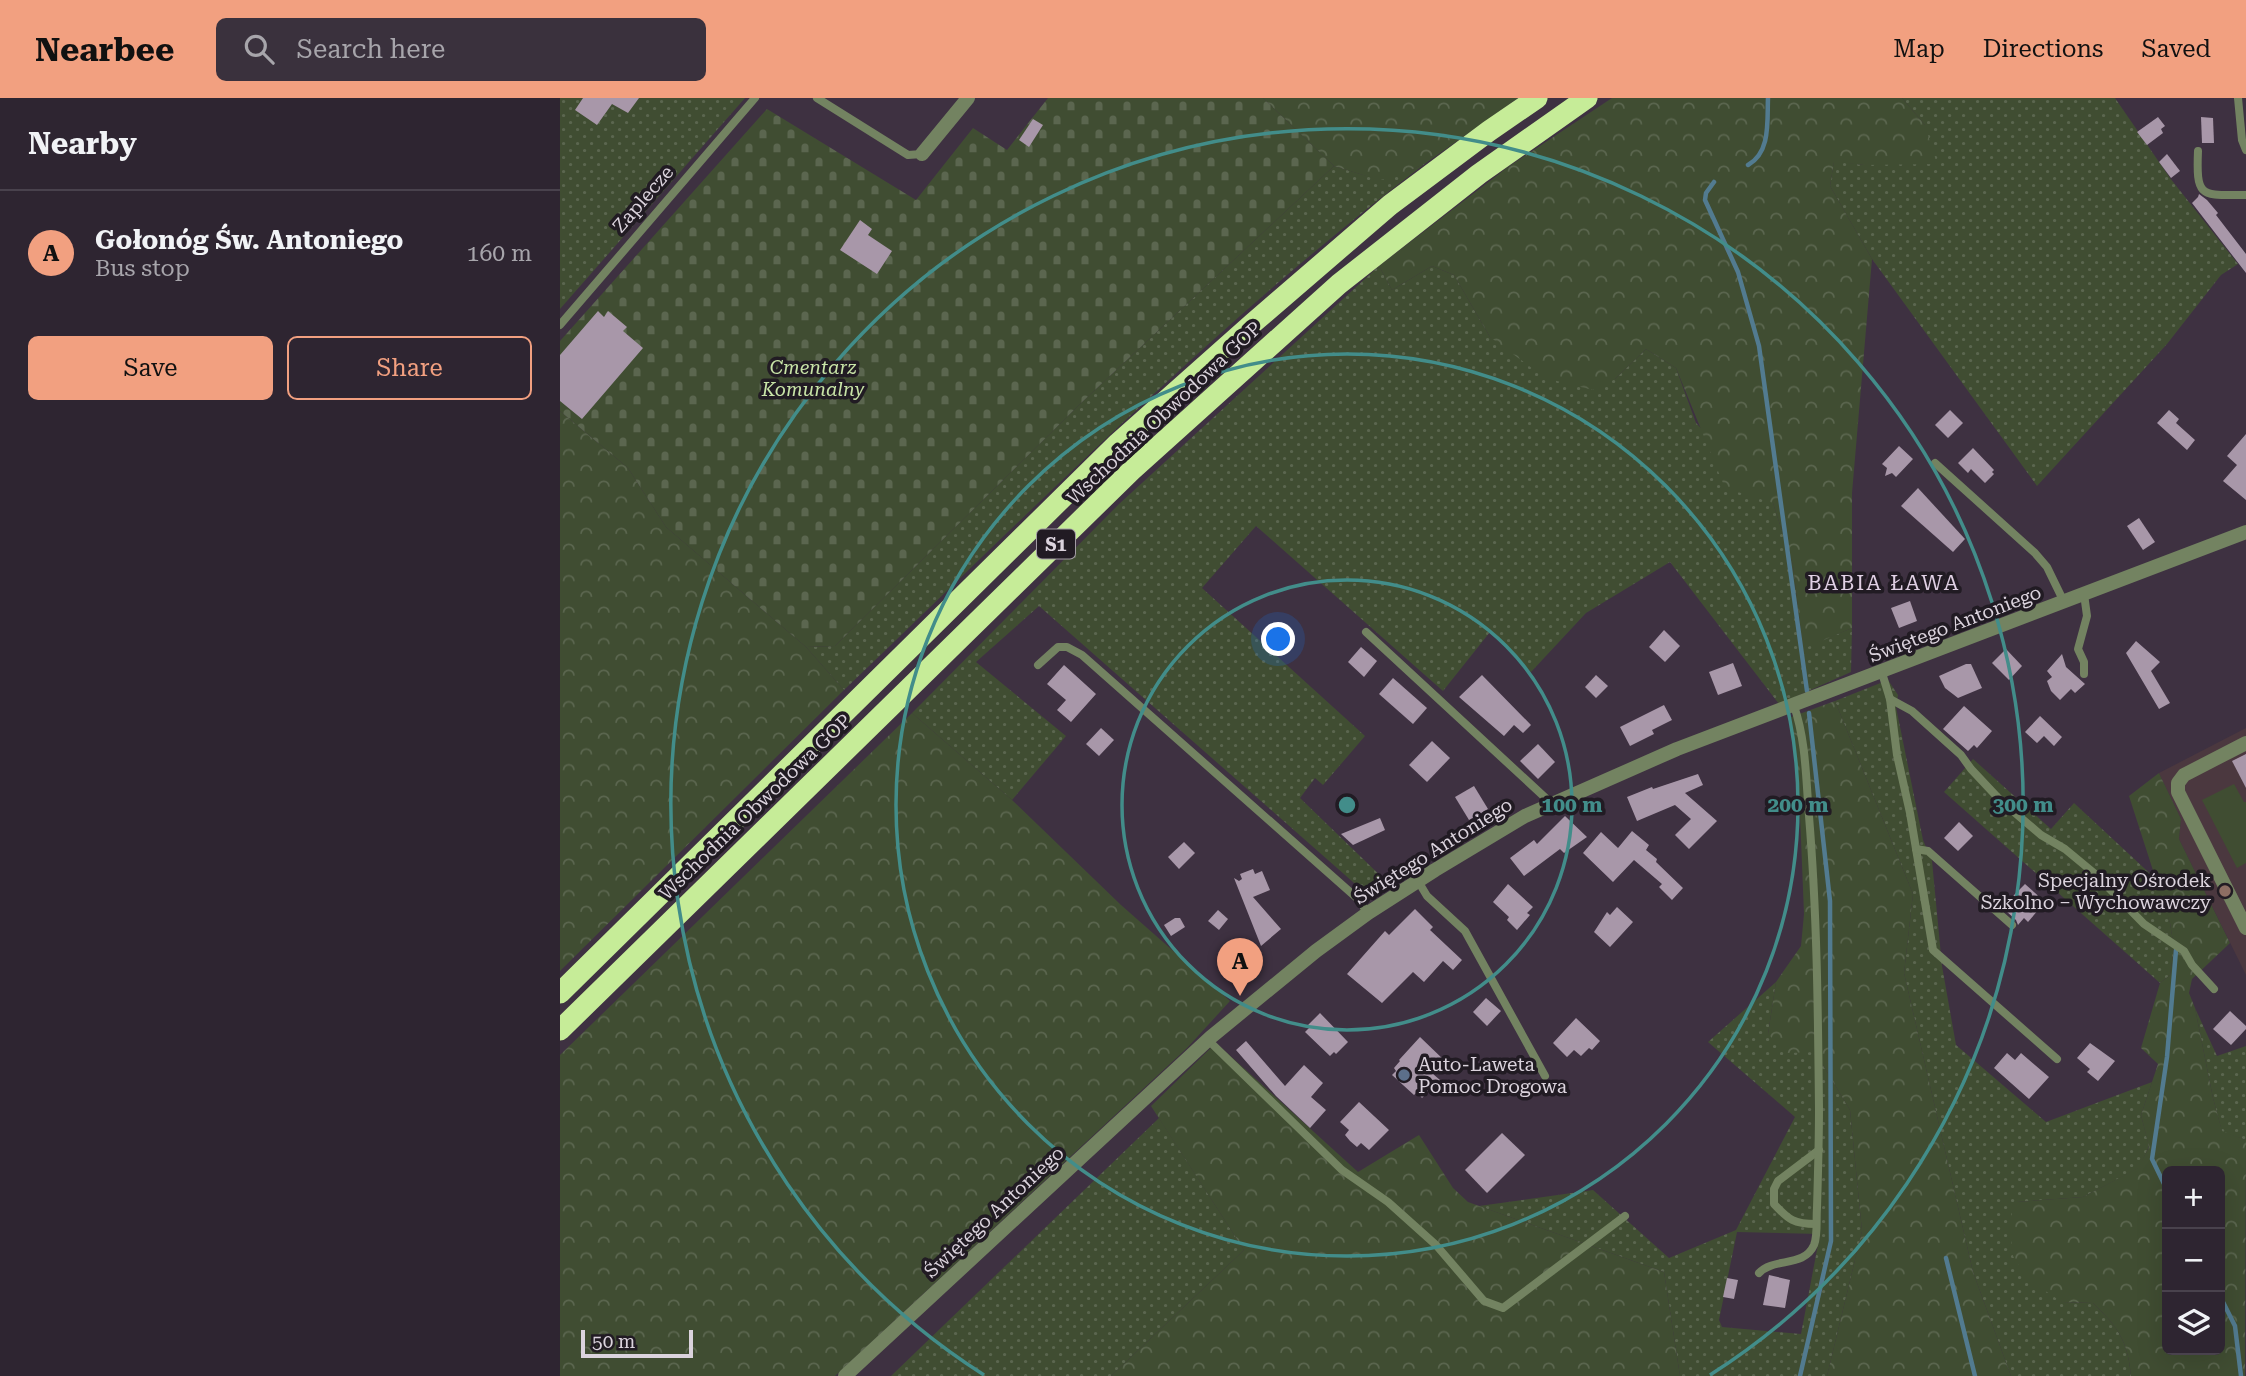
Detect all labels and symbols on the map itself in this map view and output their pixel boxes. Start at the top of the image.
street label: Zaplecze [608,161,678,237]
street label: Wschodnia Obwodowa GOP [1062,317,1266,509]
park label: Cmentarz Komunalny [761,356,865,401]
road number: S1 [1037,530,1075,559]
district label: BABIA ŁAWA [1808,571,1960,595]
street label: Świętego Antoniego [1866,581,2044,667]
your location [1261,622,1295,656]
street label: Wschodnia Obwodowa GOP [654,709,856,905]
centre of rings [1335,793,1359,817]
street label: Świętego Antoniego [1349,793,1517,909]
text: 100 m [1542,793,1602,817]
text: 200 m [1768,793,1828,817]
text: 300 m [1993,793,2053,817]
place label: Specjalny Ośrodek Szkolno – Wychowawczy [1981,869,2212,914]
marker: Specjalny Ośrodek Szkolno – Wychowawczy [2217,883,2233,899]
pin: A [1217,938,1263,996]
place label: Auto-Laweta Pomoc Drogowa [1418,1053,1568,1098]
marker: Auto-Laweta Pomoc Drogowa [1396,1067,1412,1083]
street label: Świętego Antoniego [919,1141,1069,1283]
scale bar [581,1327,693,1359]

